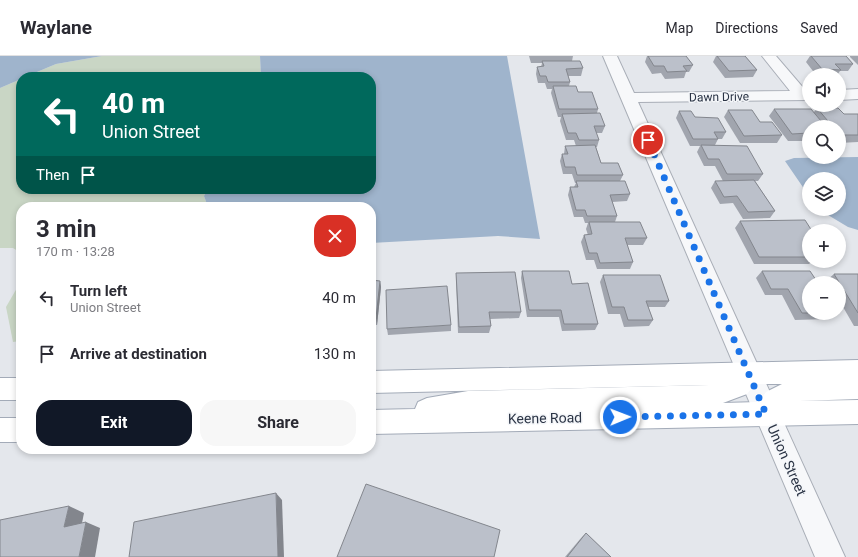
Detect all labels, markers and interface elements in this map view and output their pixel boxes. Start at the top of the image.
text: Waylane [20,16,92,39]
text: Map [666,20,693,36]
text: Directions [715,20,778,36]
text: Saved [800,20,838,36]
map controls [802,68,846,320]
button: sound [802,68,846,112]
text: 40 m [102,87,165,120]
icon: left [36,88,88,140]
street label: Dawn Drive [689,89,749,105]
button: search [802,120,846,164]
text: Union Street [102,121,200,142]
pin [631,123,665,157]
icon: arrive [637,129,659,151]
icon: arrive [77,164,99,186]
text: Then [36,166,69,184]
button: layers [802,172,846,216]
text: 3 min [36,215,96,243]
button: close [314,215,356,257]
button: + [802,224,846,268]
text: 170 m · 13:28 [36,244,115,259]
button: − [802,276,846,320]
text: Turn left [70,282,127,300]
icon: left [36,287,58,309]
text: 40 m [322,289,356,307]
text: Union Street [70,300,141,315]
icon: arrive [36,343,58,365]
text: Arrive at destination [70,345,207,363]
text: 130 m [314,345,356,363]
position arrow [599,396,641,438]
button: Exit [36,400,192,446]
button: Share [200,400,356,446]
street label: Keene Road [508,409,582,427]
street label: Union Street [764,422,810,499]

